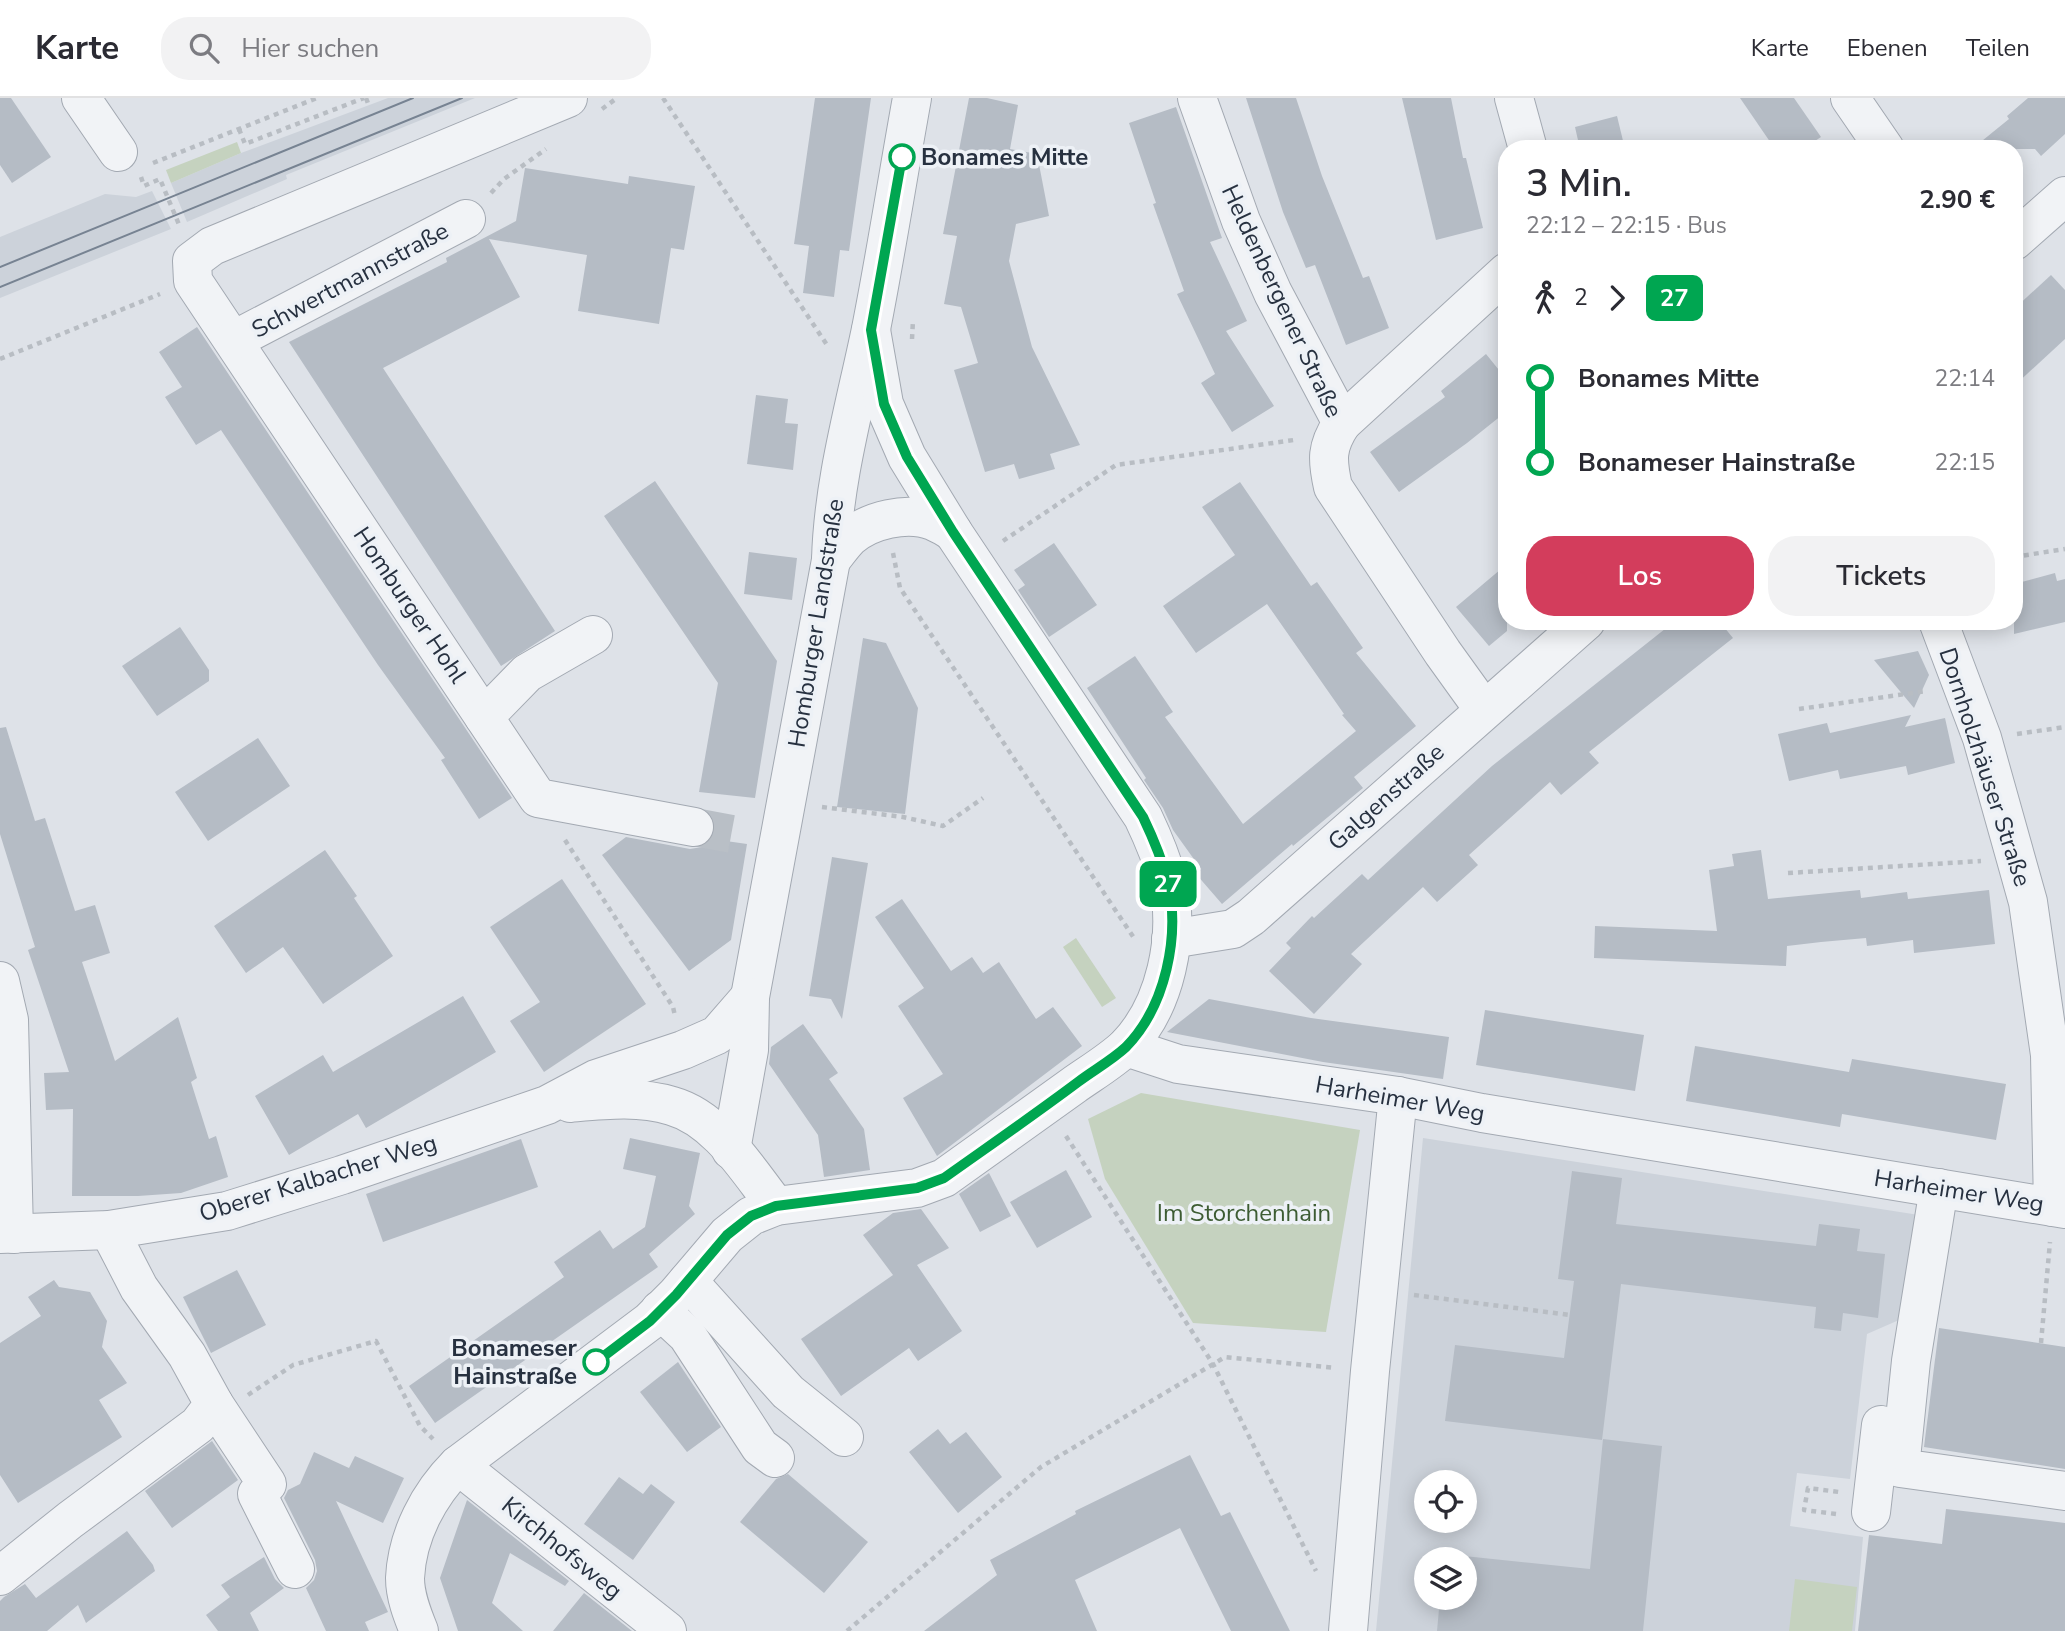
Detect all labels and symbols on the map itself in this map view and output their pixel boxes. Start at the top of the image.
place label: Bonames Mitte [921,141,1088,173]
marker: Bonames Mitte [889,144,915,170]
street label: Heldenbergener Straße [1214,179,1350,423]
street label: Schwertmannstraße [246,214,454,346]
street label: Homburger Landstraße [781,496,851,750]
street label: Homburger Hohl [346,521,474,689]
street label: Dornholzhäuser Straße [1931,644,2039,890]
street label: Galgenstraße [1321,736,1451,858]
line badge: 27 [1136,861,1200,907]
street label: Harheimer Weg [1313,1068,1487,1130]
street label: Oberer Kalbacher Weg [195,1127,441,1229]
street label: Harheimer Weg [1872,1162,2046,1220]
park label: Im Storchenhain [1157,1197,1331,1229]
place label: Bonameser Hainstraße [451,1332,578,1392]
marker: Bonameser Hainstraße [583,1349,609,1375]
street label: Kirchhofsweg [495,1489,629,1607]

